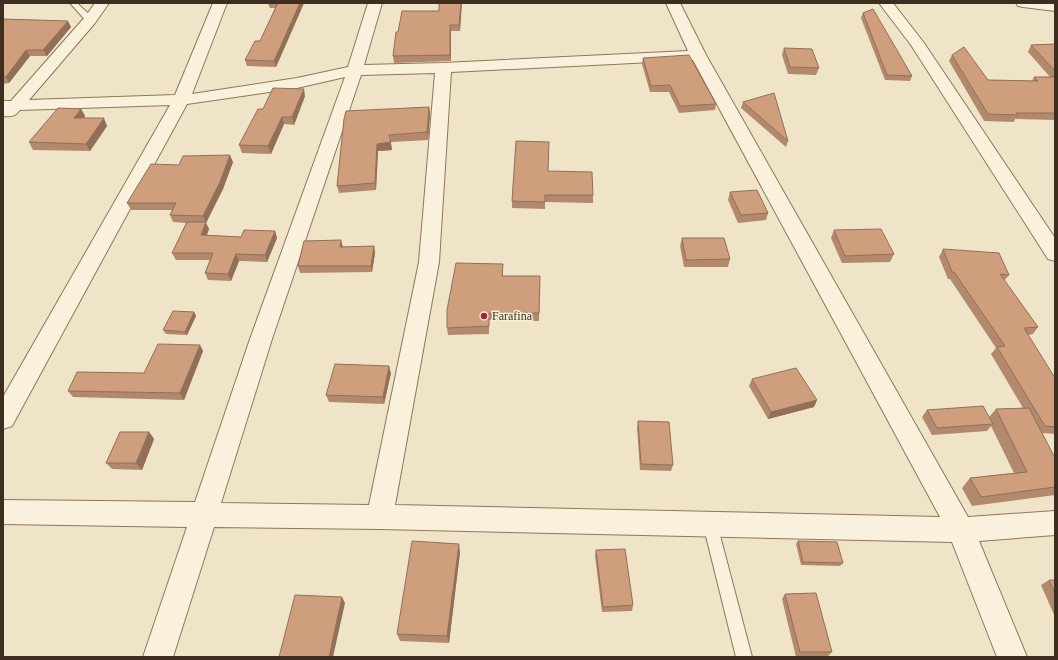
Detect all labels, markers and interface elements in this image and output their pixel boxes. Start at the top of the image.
place label: Farafina [492,309,533,323]
marker: Farafina [479,311,489,321]

